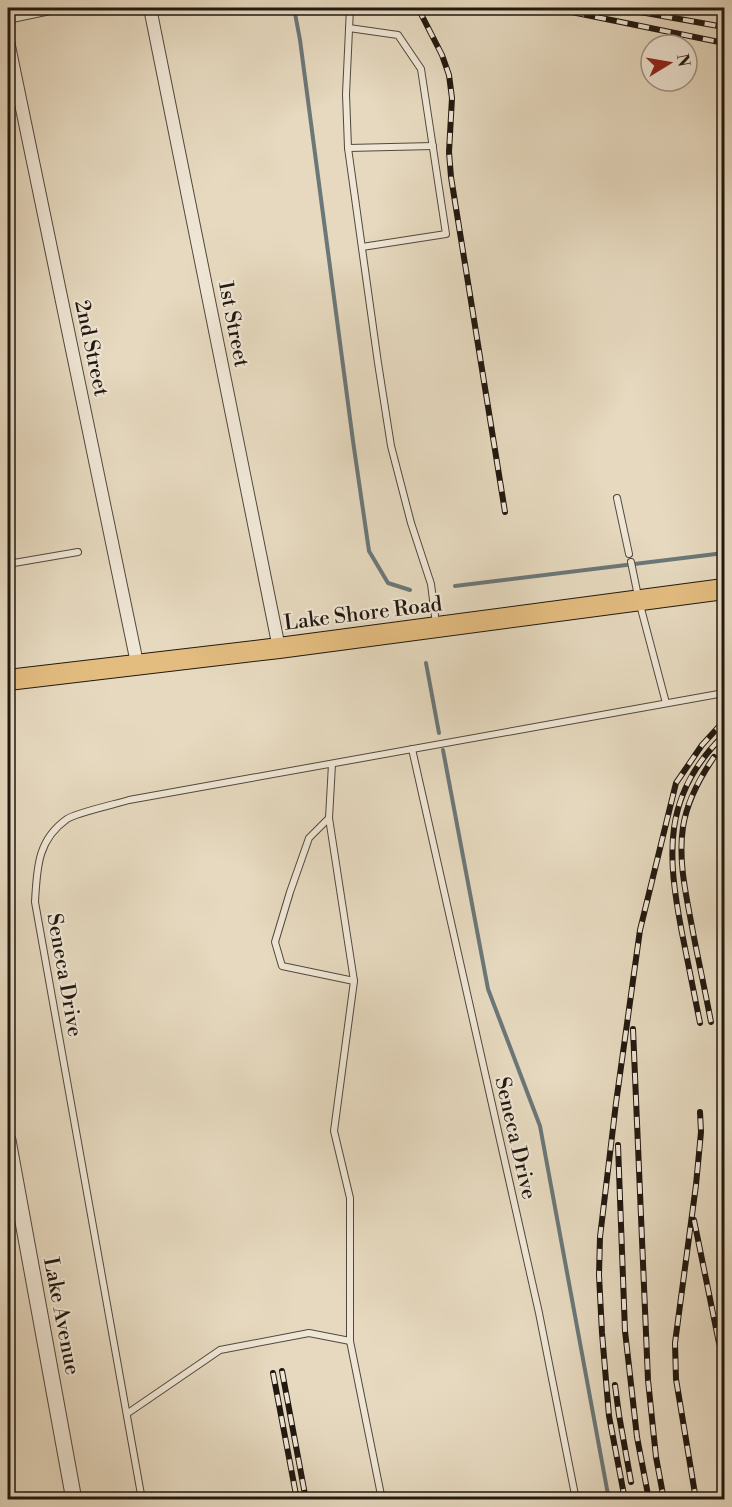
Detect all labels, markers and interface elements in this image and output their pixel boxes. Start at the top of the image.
north arrow [639,33,699,93]
text: N [672,52,694,69]
street label: 1st Street [212,279,254,370]
street label: 2nd Street [68,298,114,399]
street label: Lake Shore Road [283,591,444,637]
street label: Seneca Drive [40,911,88,1039]
street label: Seneca Drive [488,1074,542,1202]
street label: Lake Avenue [37,1255,85,1377]

